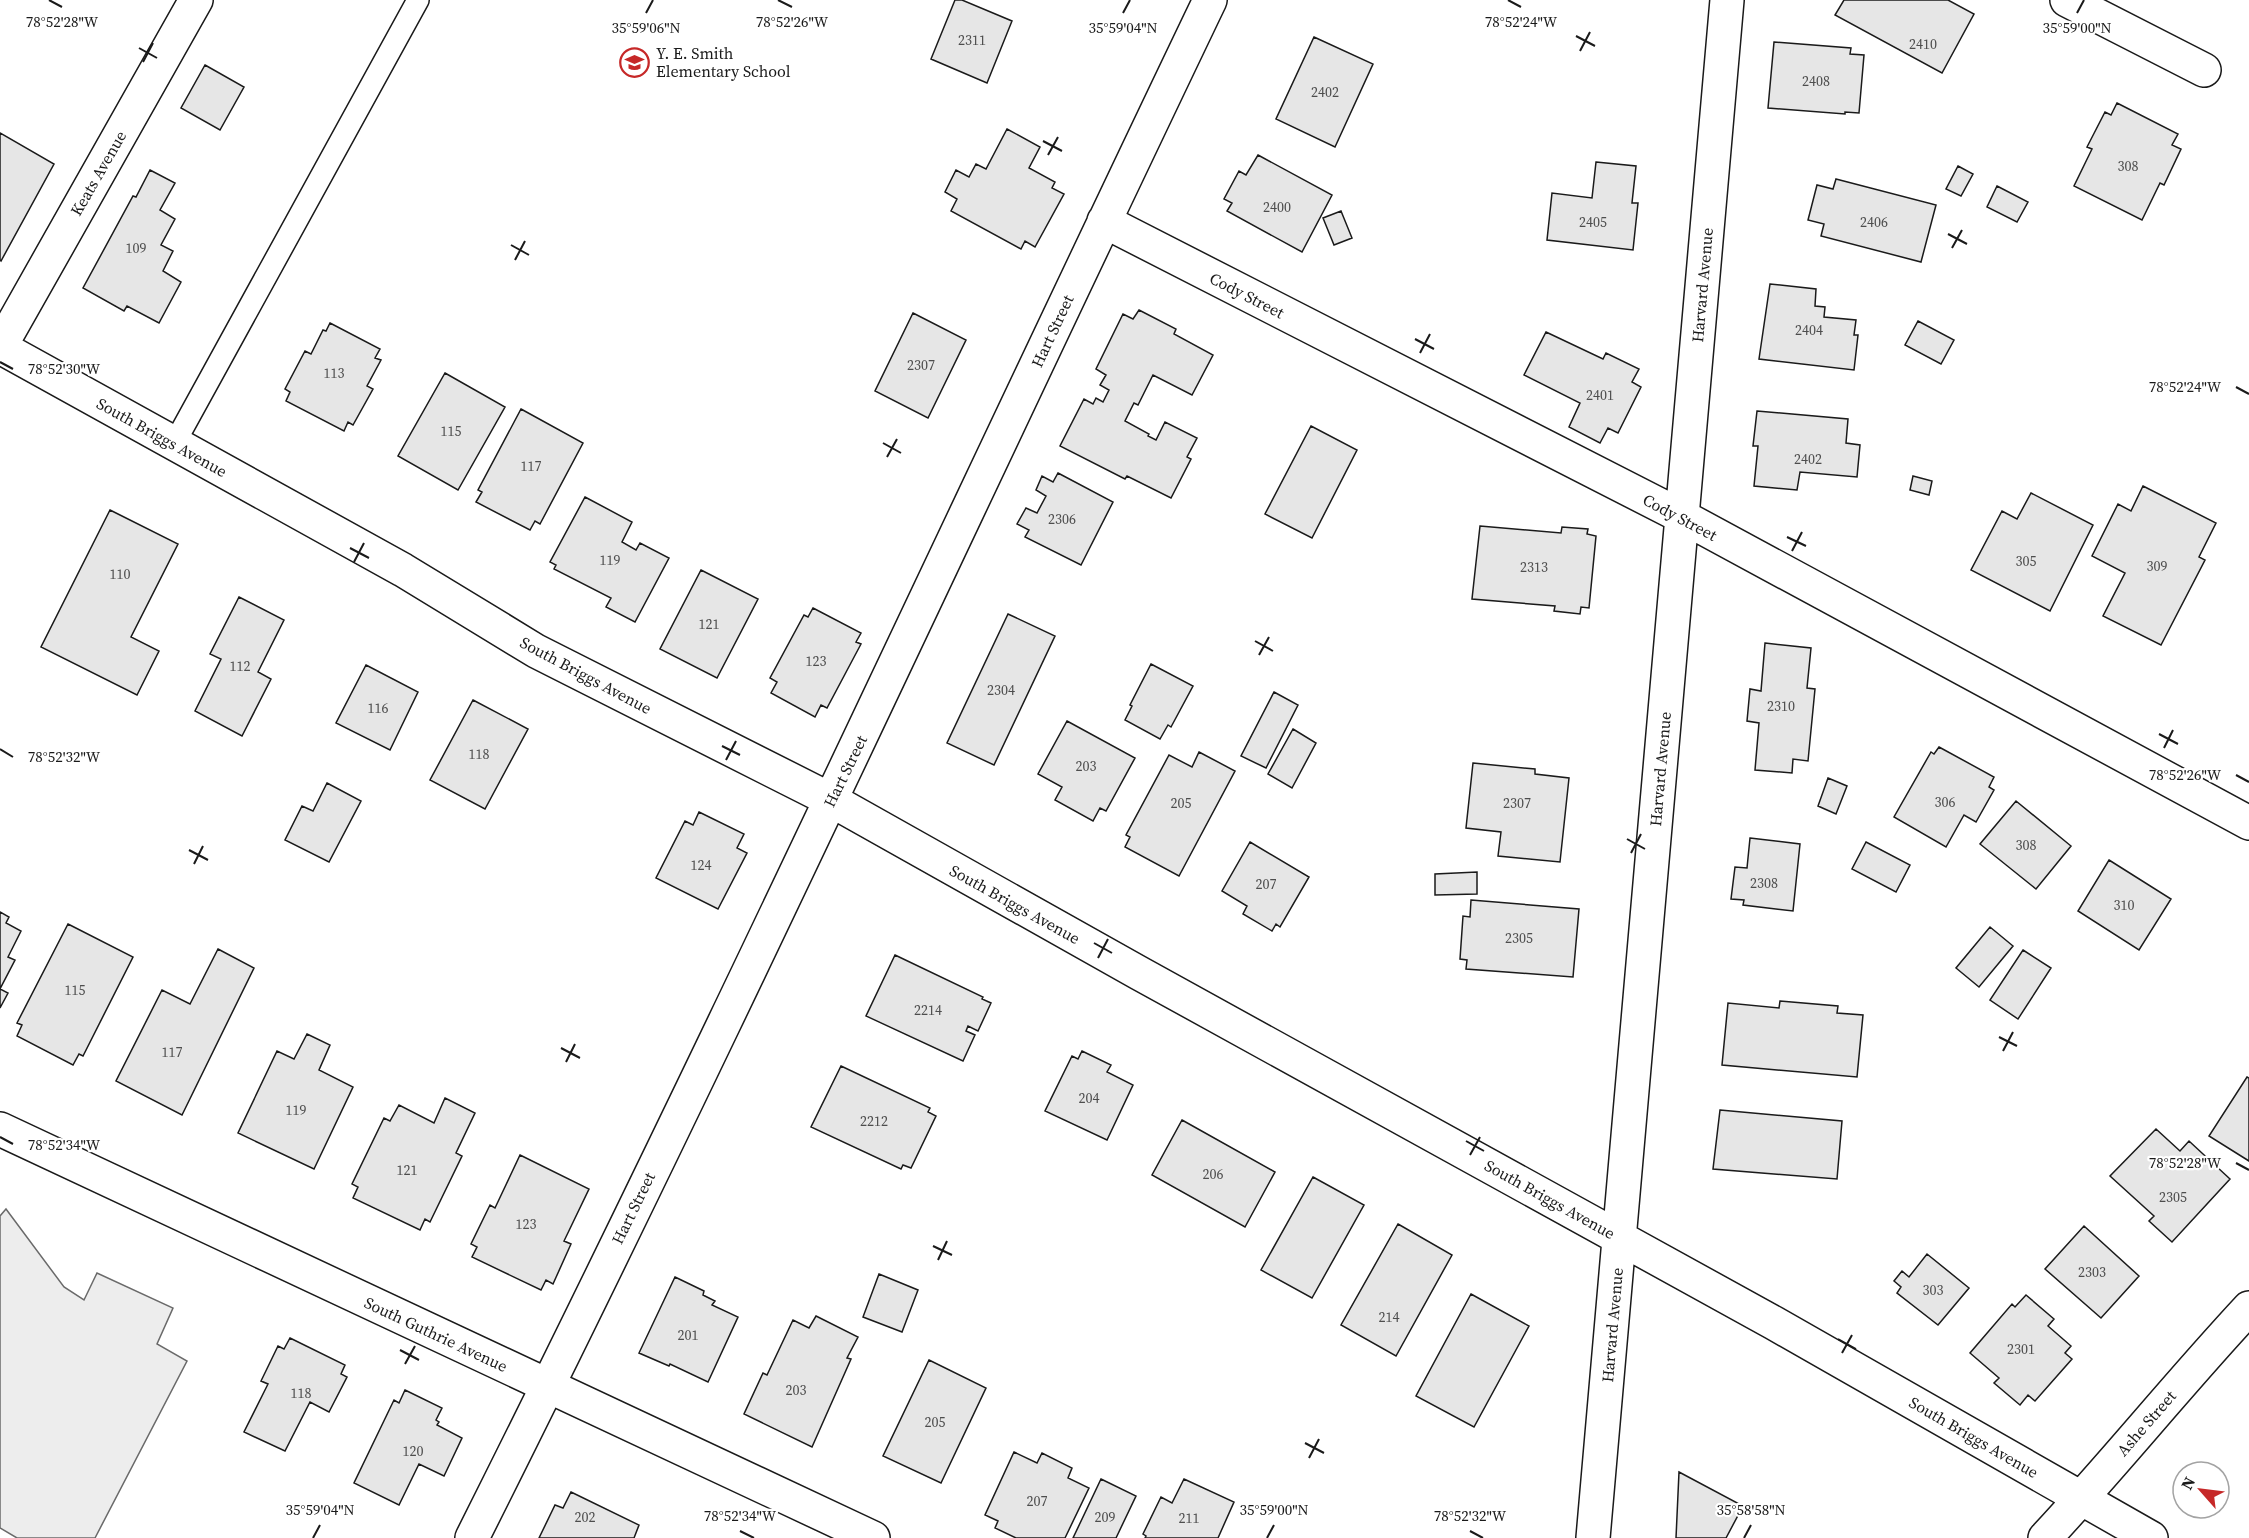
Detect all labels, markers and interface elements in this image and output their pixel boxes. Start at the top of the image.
text: 78°52'28"W [26,11,99,32]
text: 78°52'26"W [756,11,829,32]
text: 78°52'24"W [1485,11,1558,32]
text: 35°59'06"N [611,17,681,38]
text: 35°59'04"N [1088,17,1158,38]
text: 35°59'00"N [2042,17,2112,38]
house number: 2311 [958,30,986,50]
house number: 2410 [1909,34,1937,54]
place label: Y. E. Smith Elementary School [656,42,791,82]
school or university icon: Y. E. Smith Elementary School [619,46,651,78]
house number: 2408 [1802,71,1830,91]
house number: 2402 [1311,82,1339,102]
street label: Keats Avenue [65,126,131,220]
house number: 308 [2118,156,2139,176]
house number: 2400 [1263,197,1291,217]
house number: 2405 [1579,212,1607,232]
house number: 2406 [1860,212,1888,232]
street label: Harvard Avenue [1686,227,1718,343]
house number: 109 [126,238,147,258]
street label: Cody Street [1206,267,1289,324]
street label: Hart Street [1026,290,1079,371]
house number: 2404 [1795,320,1823,340]
house number: 2307 [907,355,935,375]
text: 78°52'30"W [28,358,101,379]
house number: 113 [324,363,345,383]
text: 78°52'24"W [2149,376,2222,397]
house number: 2401 [1586,385,1614,405]
street label: South Briggs Avenue [93,392,231,482]
house number: 115 [441,421,462,441]
house number: 2402 [1794,449,1822,469]
house number: 117 [521,456,542,476]
street label: Cody Street [1639,488,1722,546]
house number: 2306 [1048,509,1076,529]
house number: 119 [600,550,621,570]
house number: 305 [2016,551,2037,571]
house number: 309 [2147,556,2168,576]
house number: 2313 [1520,557,1548,577]
house number: 110 [110,564,131,584]
house number: 121 [699,614,720,634]
street label: South Briggs Avenue [516,631,656,719]
house number: 123 [806,651,827,671]
house number: 112 [230,656,251,676]
house number: 2304 [987,680,1015,700]
house number: 2310 [1767,696,1795,716]
house number: 116 [368,698,389,718]
street label: Harvard Avenue [1644,711,1676,827]
street label: Hart Street [818,731,872,811]
house number: 118 [469,744,490,764]
text: 78°52'32"W [28,746,101,767]
house number: 203 [1076,756,1097,776]
text: 78°52'26"W [2149,764,2222,785]
house number: 306 [1935,792,1956,812]
house number: 205 [1171,793,1192,813]
house number: 2307 [1503,793,1531,813]
house number: 308 [2016,835,2037,855]
house number: 124 [691,855,712,875]
street label: South Briggs Avenue [946,859,1084,949]
house number: 2308 [1750,873,1778,893]
house number: 207 [1256,874,1277,894]
house number: 310 [2114,895,2135,915]
house number: 2305 [1505,928,1533,948]
house number: 115 [65,980,86,1000]
house number: 2214 [914,1000,942,1020]
house number: 117 [162,1042,183,1062]
house number: 204 [1079,1088,1100,1108]
house number: 119 [286,1100,307,1120]
house number: 2212 [860,1111,888,1131]
text: 78°52'34"W [28,1134,101,1155]
text: 78°52'28"W [2149,1152,2222,1173]
street label: South Briggs Avenue [1481,1154,1619,1244]
house number: 121 [397,1160,418,1180]
house number: 206 [1203,1164,1224,1184]
street label: Hart Street [606,1168,660,1248]
house number: 2305 [2159,1187,2187,1207]
house number: 123 [516,1214,537,1234]
house number: 2303 [2078,1262,2106,1282]
street label: Harvard Avenue [1596,1267,1628,1383]
house number: 303 [1923,1280,1944,1300]
street label: South Guthrie Avenue [361,1291,511,1377]
house number: 214 [1379,1307,1400,1327]
house number: 201 [678,1325,699,1345]
house number: 2301 [2007,1339,2035,1359]
house number: 203 [786,1380,807,1400]
house number: 118 [291,1383,312,1403]
street label: Ashe Street [2111,1385,2181,1461]
street label: South Briggs Avenue [1905,1391,2043,1483]
house number: 205 [925,1412,946,1432]
house number: 120 [403,1441,424,1461]
north arrow [2171,1460,2231,1520]
text: N [2175,1472,2200,1493]
house number: 207 [1027,1491,1048,1511]
text: 35°59'04"N [285,1499,355,1520]
text: 35°59'00"N [1239,1499,1309,1520]
text: 35°58'58"N [1716,1499,1786,1520]
text: 78°52'34"W [704,1505,777,1526]
text: 78°52'32"W [1434,1505,1507,1526]
house number: 202 [575,1507,596,1527]
house number: 209 [1095,1507,1116,1527]
house number: 211 [1179,1508,1200,1528]

